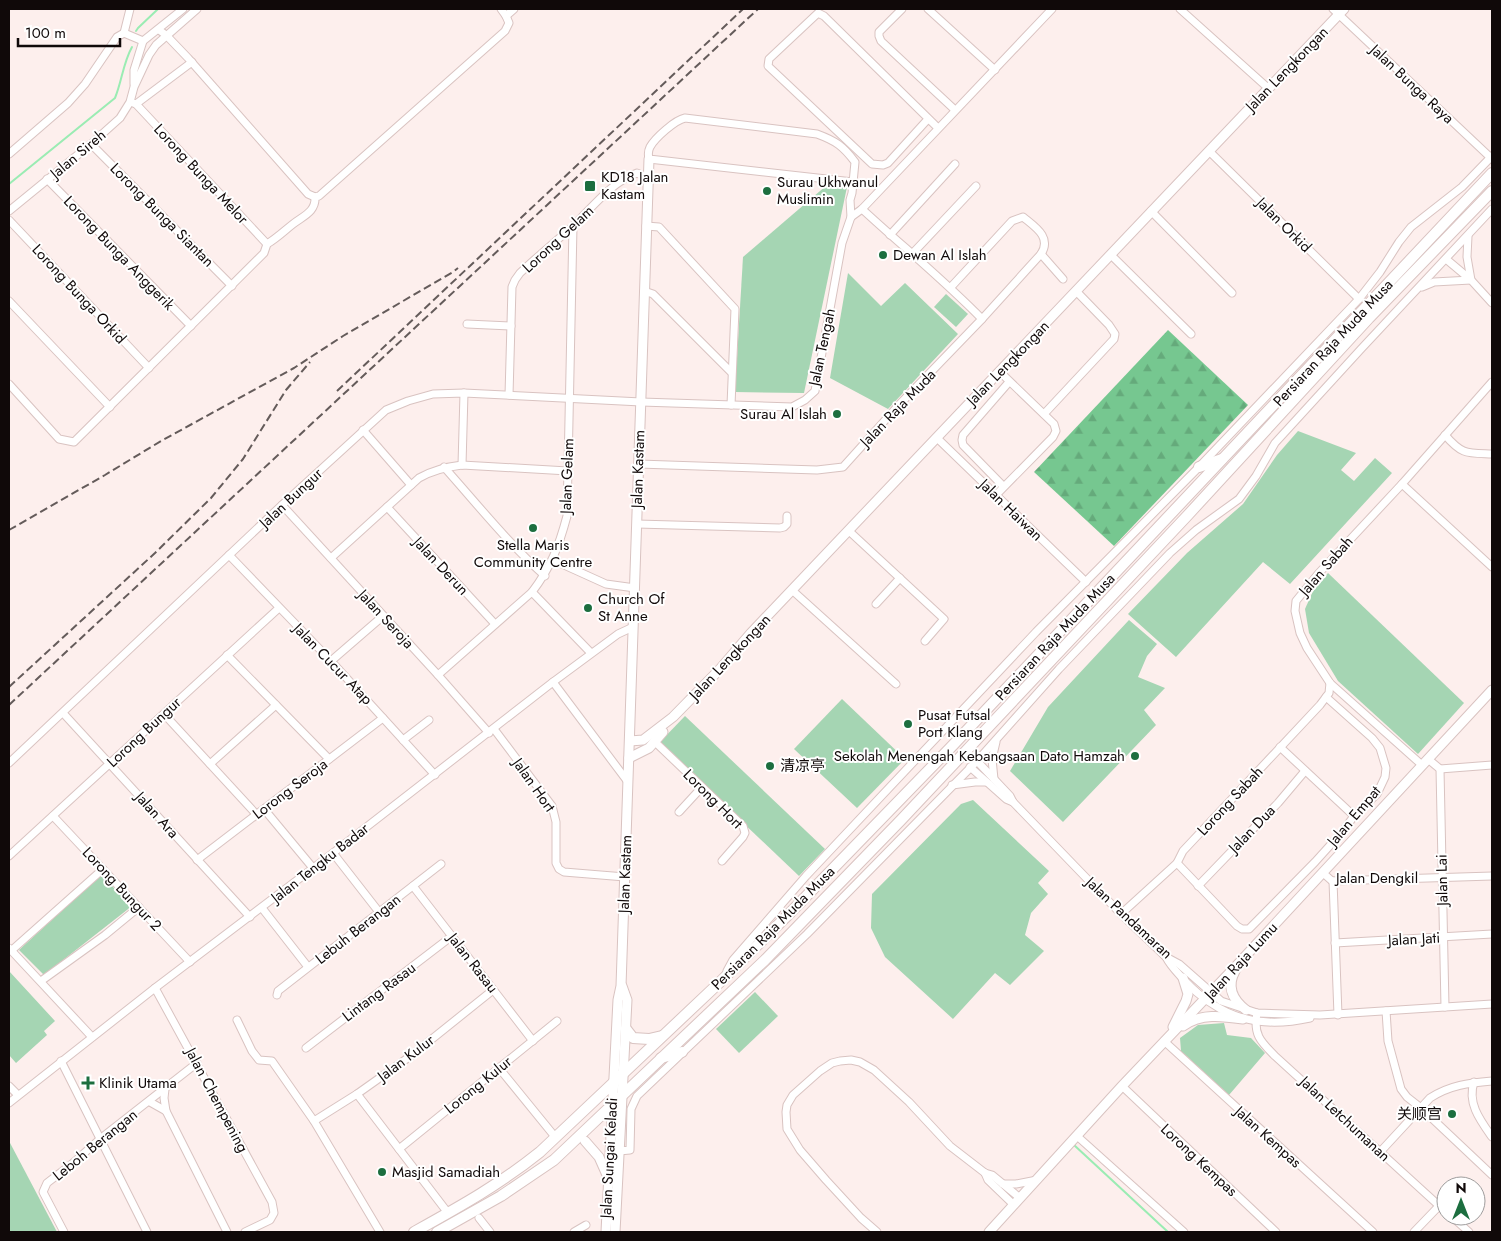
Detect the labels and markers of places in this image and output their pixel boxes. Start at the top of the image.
place label: KD18 Jalan Kastam [601,166,668,205]
place label: Surau Ukhwanul Muslimin [777,171,878,210]
marker: KD18 Jalan Kastam [583,179,597,193]
marker: Surau Ukhwanul Muslimin [761,185,773,197]
place label: Dewan Al Islah [893,244,987,266]
marker: Dewan Al Islah [877,249,889,261]
place label: Surau Al Islah [740,403,827,425]
marker: Surau Al Islah [831,408,843,420]
marker: Stella Maris Community Centre [527,522,539,534]
place label: Stella Maris Community Centre [474,534,592,573]
place label: Church Of St Anne [598,588,665,627]
marker: Church Of St Anne [582,602,594,614]
place label: Pusat Futsal Port Klang [918,704,991,743]
marker: Pusat Futsal Port Klang [902,718,914,730]
place label: Sekolah Menengah Kebangsaan Dato Hamzah [834,745,1125,767]
marker: Sekolah Menengah Kebangsaan Dato Hamzah [1129,750,1141,762]
place label: 清凉亭 [780,755,825,777]
marker: 清凉亭 [764,760,776,772]
place label: Klinik Utama [99,1072,177,1094]
marker: Klinik Utama [81,1076,95,1090]
place label: 关顺宫 [1397,1103,1442,1125]
marker: 关顺宫 [1446,1108,1458,1120]
place label: Masjid Samadiah [392,1161,500,1183]
marker: Masjid Samadiah [376,1166,388,1178]

